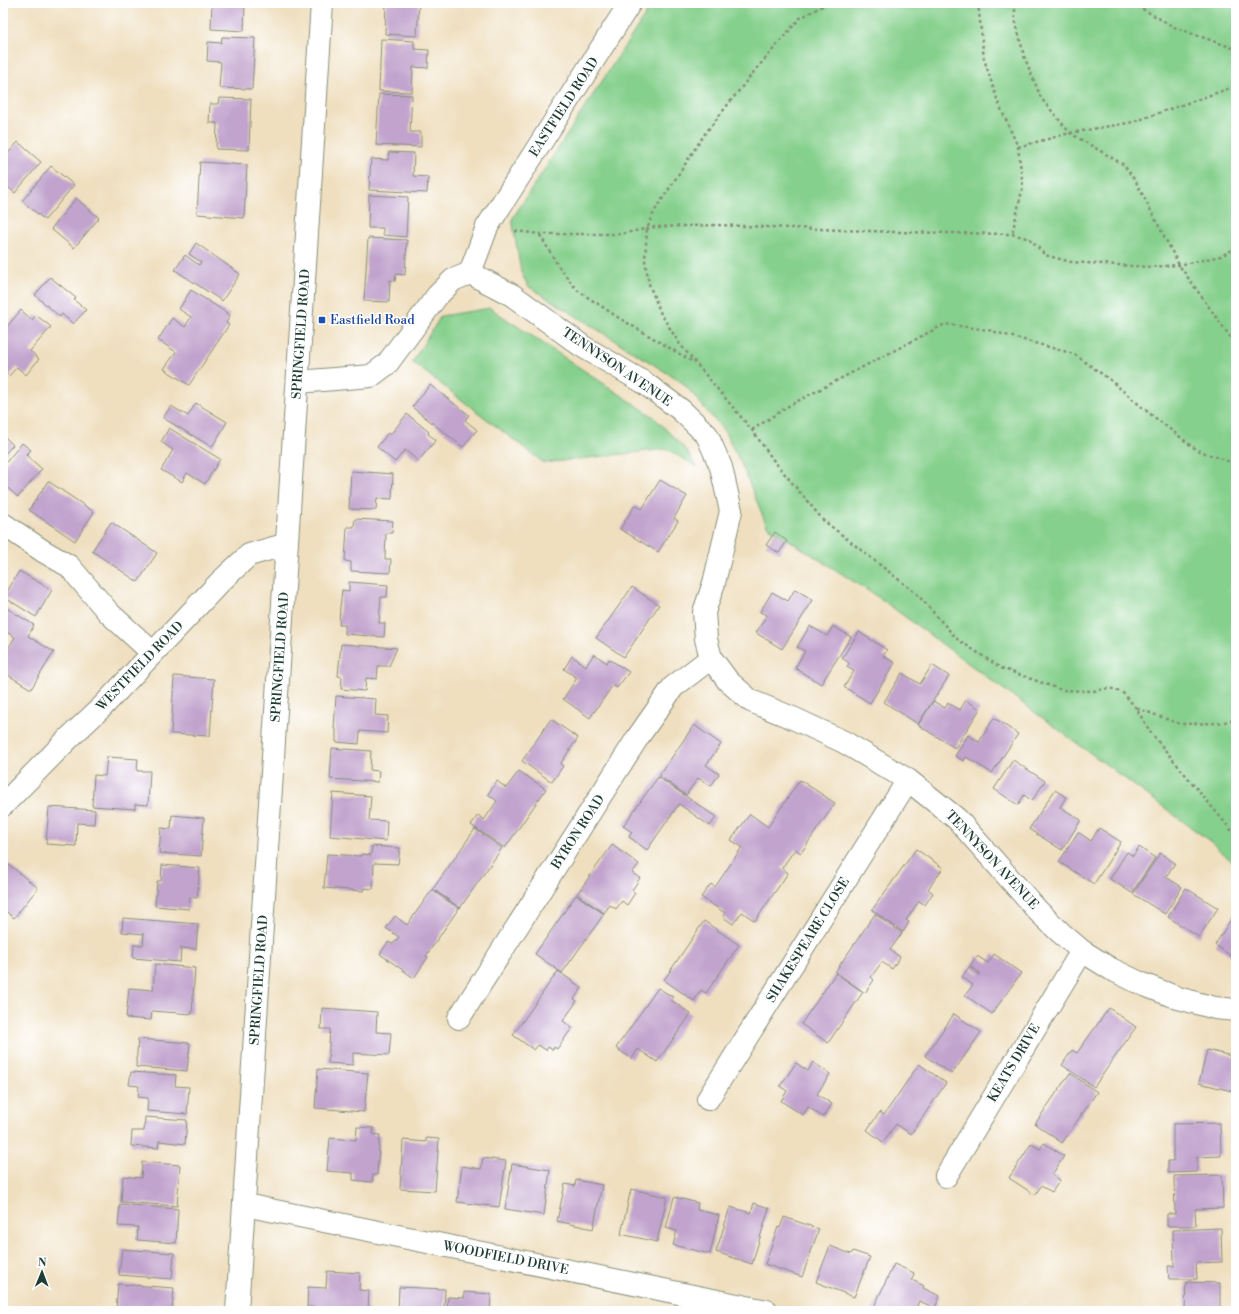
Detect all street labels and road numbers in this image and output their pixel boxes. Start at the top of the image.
street label: EASTFIELD ROAD [526,54,602,160]
street label: SPRINGFIELD ROAD [288,268,314,400]
street label: TENNYSON AVENUE [559,324,675,410]
street label: SPRINGFIELD ROAD [267,591,293,723]
street label: WESTFIELD ROAD [92,618,187,715]
street label: BYRON ROAD [547,792,608,873]
street label: TENNYSON AVENUE [942,807,1042,913]
street label: SHAKESPEARE CLOSE [763,875,853,1005]
street label: SPRINGFIELD ROAD [246,914,272,1046]
street label: KEATS DRIVE [984,1021,1044,1105]
street label: WOODFIELD DRIVE [441,1238,570,1278]

